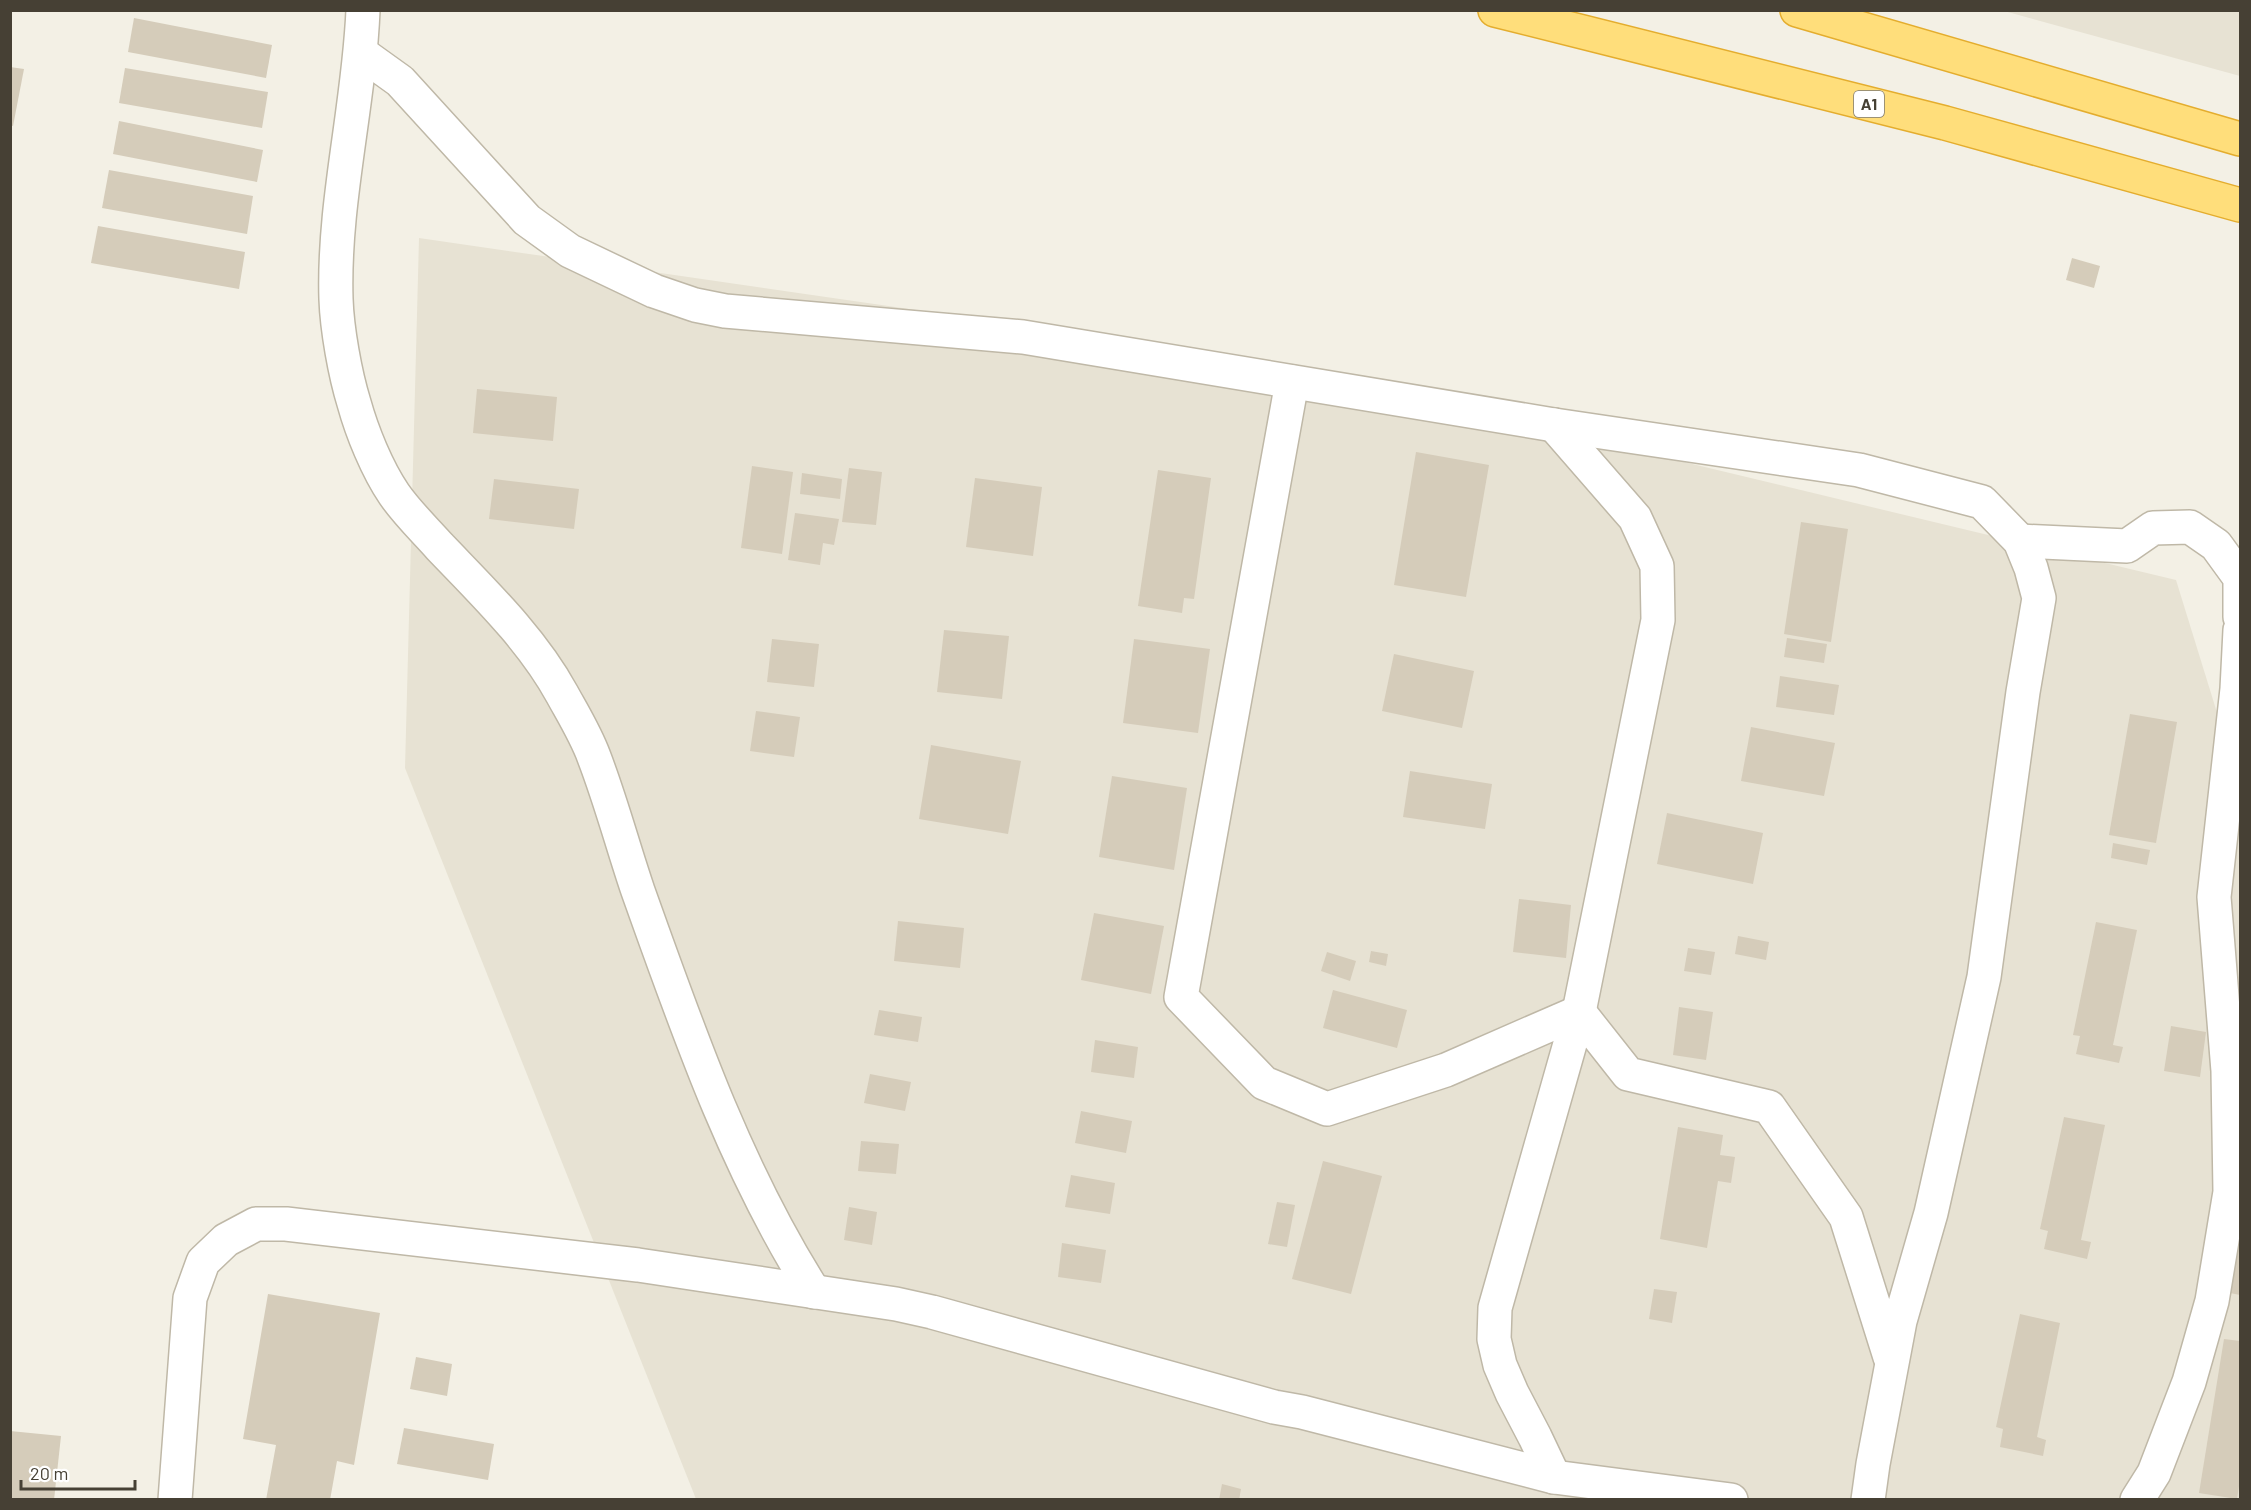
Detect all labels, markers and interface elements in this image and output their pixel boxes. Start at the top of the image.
road number: A1 [1854,91,1884,117]
scale bar [21,1453,135,1491]
text: 20 m [30,1462,68,1484]

